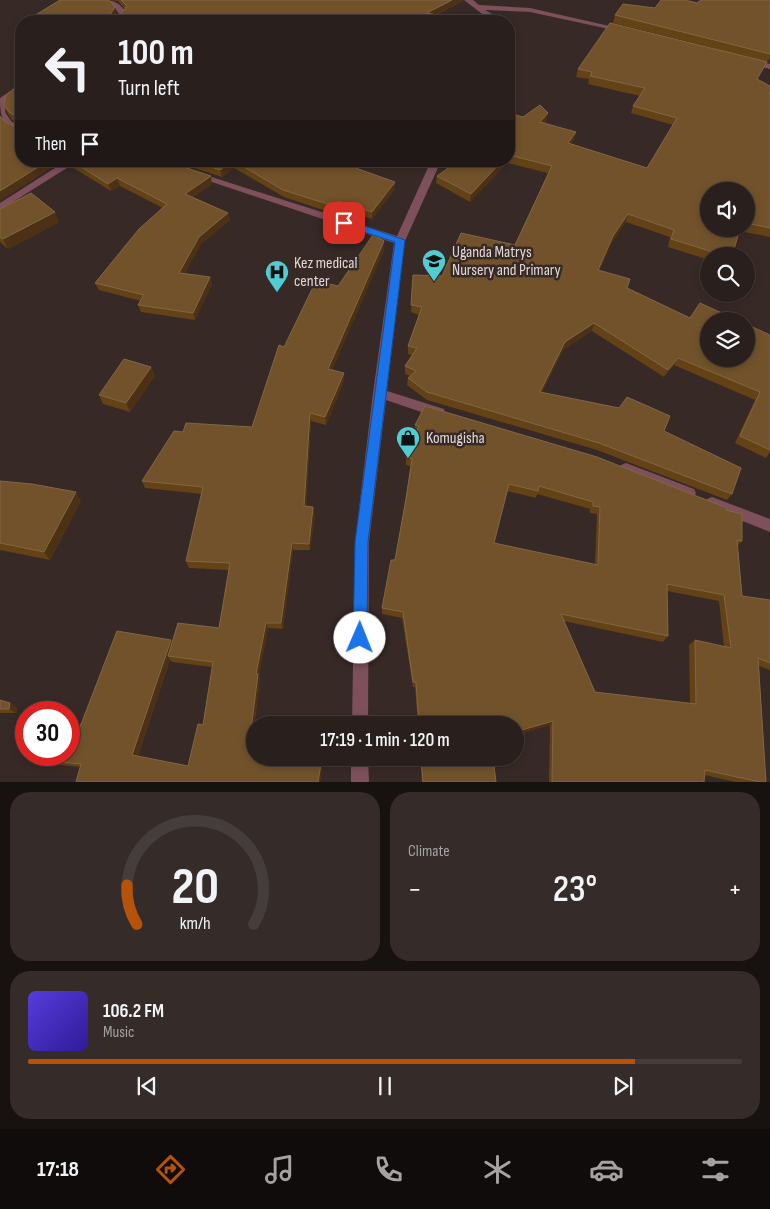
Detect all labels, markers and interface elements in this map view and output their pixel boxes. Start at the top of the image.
text: 100 m [118,32,194,75]
icon: left [35,35,100,100]
text: Turn left [118,75,180,102]
icon: arrive [76,130,104,158]
text: Then [35,133,66,156]
map controls [700,182,755,367]
button: sound [700,182,755,237]
pin [323,202,365,244]
icon: arrive [330,209,358,237]
place label: Uganda Matrys Nursery and Primary [452,243,561,280]
button: search [700,247,755,302]
school or university icon: Uganda Matrys Nursery and Primary [421,248,447,282]
place label: Kez medical center [294,254,357,291]
hospital icon: Kez medical center [264,259,290,293]
button: layers [700,312,755,367]
shop icon: Komugisha [395,425,421,459]
place label: Komugisha [426,429,485,448]
position arrow [333,611,385,663]
speed limit sign: 30 [15,701,80,766]
text: 17:19 · 1 min · 120 m [320,729,450,752]
text: Climate [408,842,450,861]
text: 20 [171,856,219,919]
text: 23° [553,867,597,912]
text: − [408,873,422,906]
text: + [728,873,742,906]
text: km/h [180,913,210,934]
text: 106.2 FM [103,1000,164,1023]
text: Music [103,1023,134,1042]
icon: previous [133,1072,161,1100]
icon: pause [371,1072,399,1100]
icon: next [609,1072,637,1100]
icon: directions [153,1152,188,1187]
icon: music [262,1152,297,1187]
icon: phone [371,1152,406,1187]
icon: climate [480,1152,515,1187]
icon: car [589,1152,624,1187]
icon: filters [698,1152,733,1187]
text: 17:18 [37,1156,79,1183]

